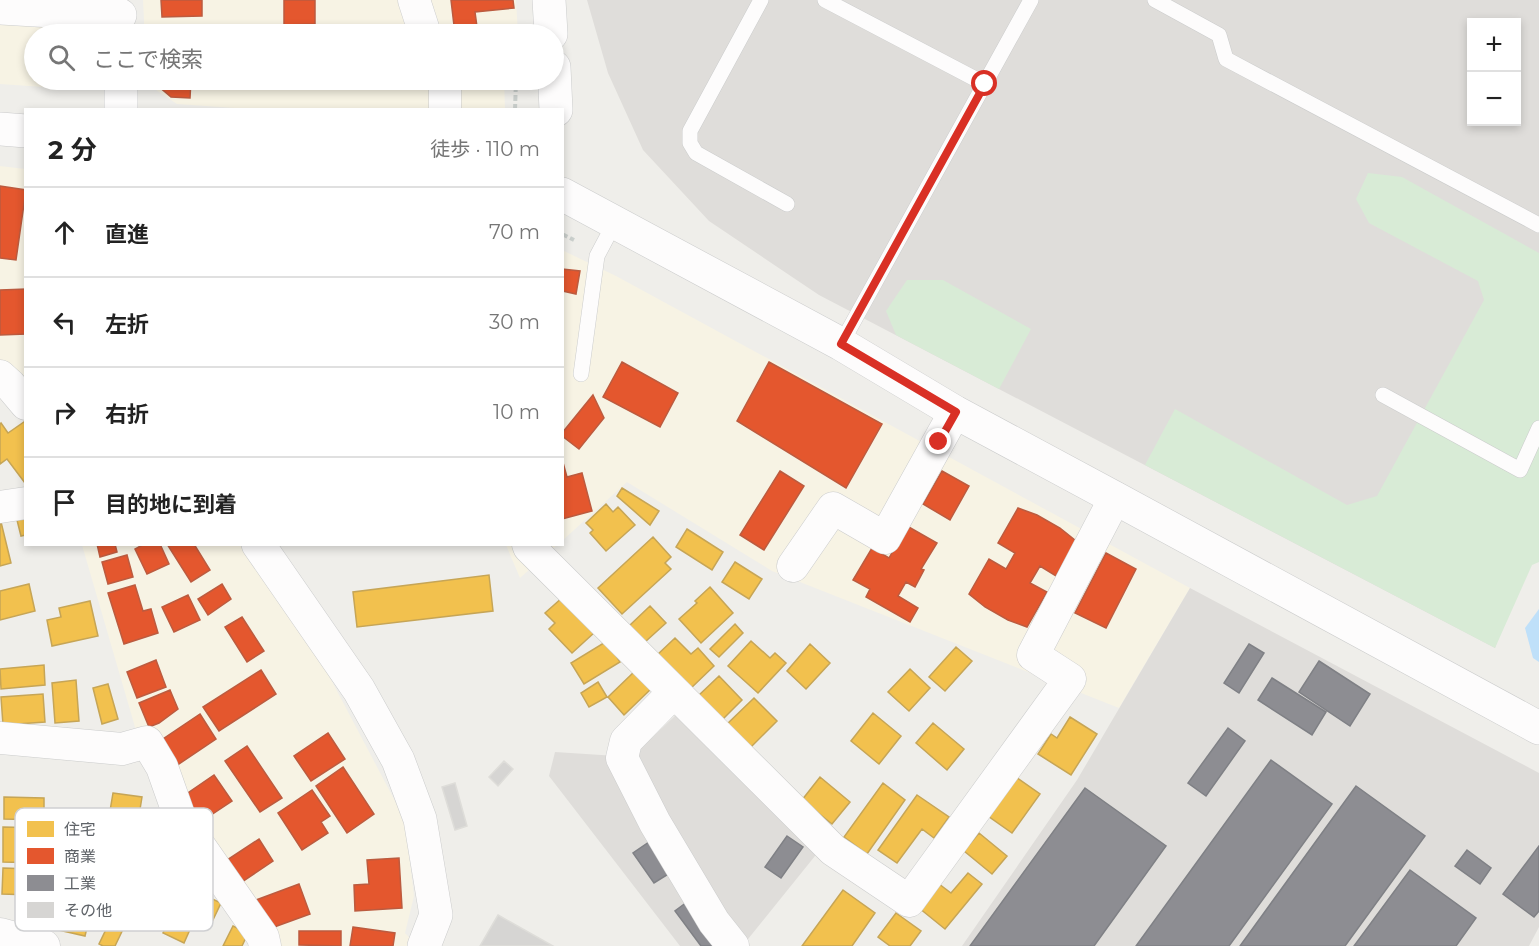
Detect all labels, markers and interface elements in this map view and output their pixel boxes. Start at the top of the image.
map controls [1467,18,1521,126]
button: + [1467,18,1521,72]
search box [24,24,564,90]
icon: search [45,41,78,74]
text: ここで検索 [93,46,203,73]
route start [971,70,997,96]
button: − [1467,72,1521,126]
text: 2 分 [48,134,97,166]
text: 徒歩 · 110 m [430,137,540,161]
icon: ahead [48,216,81,249]
text: 70 m [489,220,540,244]
text: 直進 [105,221,149,248]
icon: left [48,306,81,339]
text: 30 m [489,310,540,334]
text: 左折 [105,311,149,338]
icon: right [48,396,81,429]
text: 10 m [493,400,540,424]
text: 右折 [105,401,149,428]
route end [925,428,951,454]
icon: arrive [48,486,81,519]
text: 目的地に到着 [105,491,237,518]
legend [15,808,213,931]
text: 住宅 [64,820,96,839]
text: 商業 [64,847,96,866]
text: 工業 [64,874,96,893]
text: その他 [64,901,112,920]

